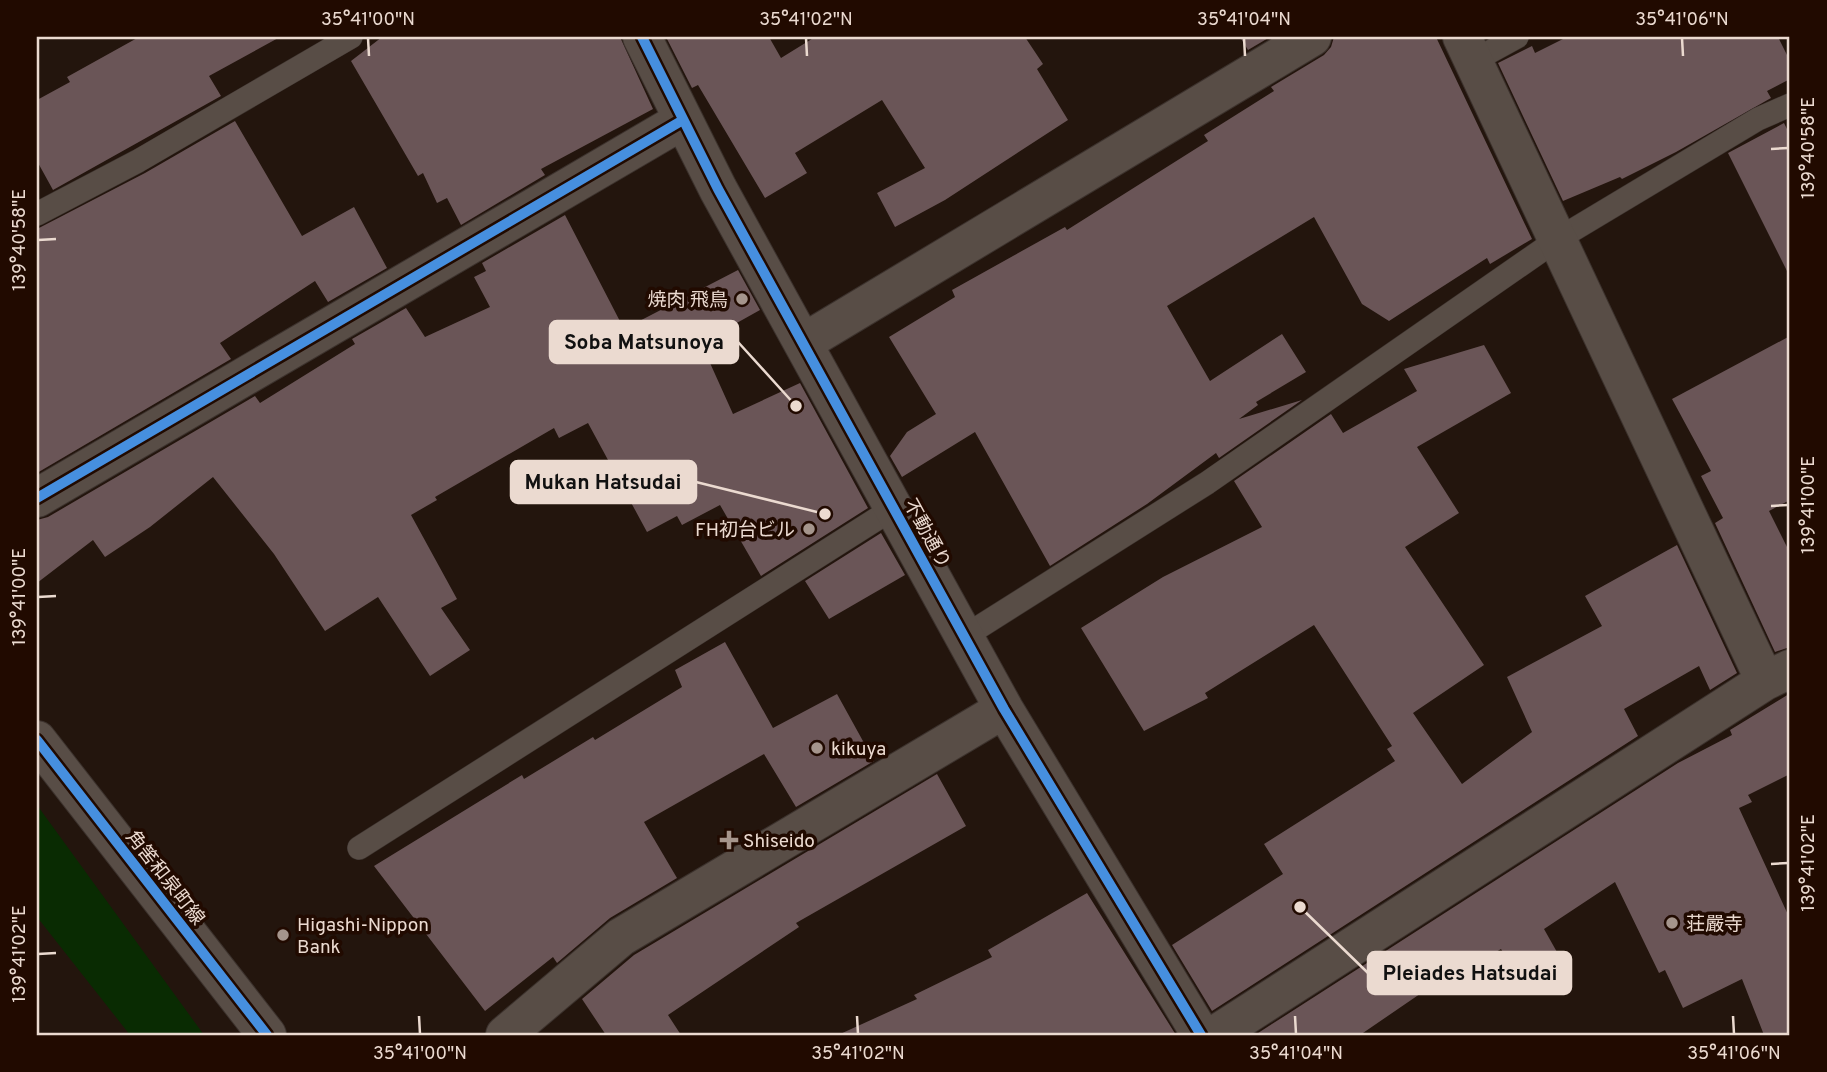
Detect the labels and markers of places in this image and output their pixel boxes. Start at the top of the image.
place label: 焼肉 飛鳥 [648,289,728,313]
marker: 焼肉 飛鳥 [734,291,750,307]
callout: Soba Matsunoya [550,321,738,363]
callout: Mukan Hatsudai [511,461,696,503]
place label: FH初台ビル [695,519,795,543]
marker: FH初台ビル [801,521,817,537]
place label: kikuya [831,738,886,762]
marker: kikuya [809,740,825,756]
place label: Shiseido [743,830,815,854]
marker: Shiseido [721,832,737,848]
place label: 荘嚴寺 [1686,913,1743,937]
place label: Higashi-Nippon Bank [297,914,429,960]
marker: 荘嚴寺 [1664,915,1680,931]
marker: Higashi-Nippon Bank [275,927,291,943]
callout: Pleiades Hatsudai [1368,952,1571,994]

